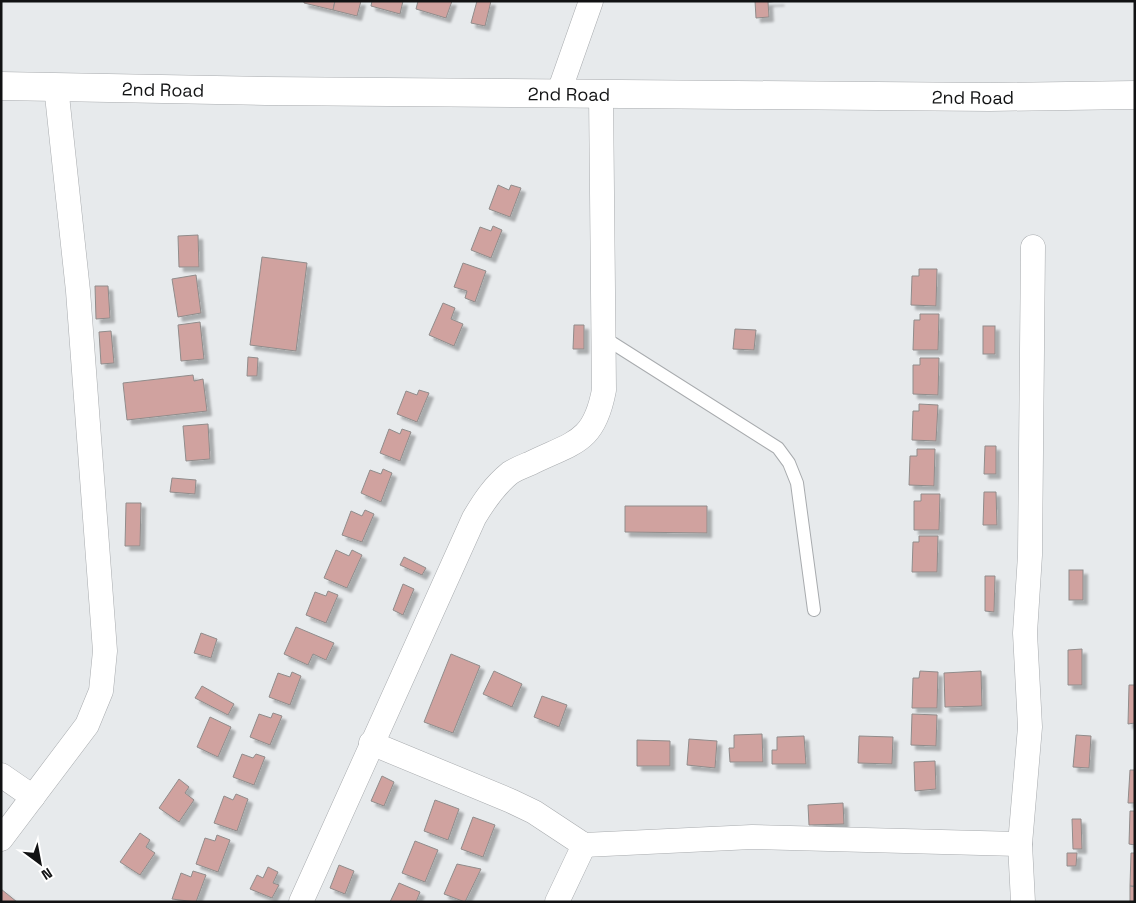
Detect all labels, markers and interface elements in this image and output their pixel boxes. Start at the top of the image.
street label: 2nd Road [122,77,204,101]
street label: 2nd Road [528,82,610,105]
street label: 2nd Road [932,85,1014,109]
north arrow [15,838,65,888]
text: N [38,864,56,884]

